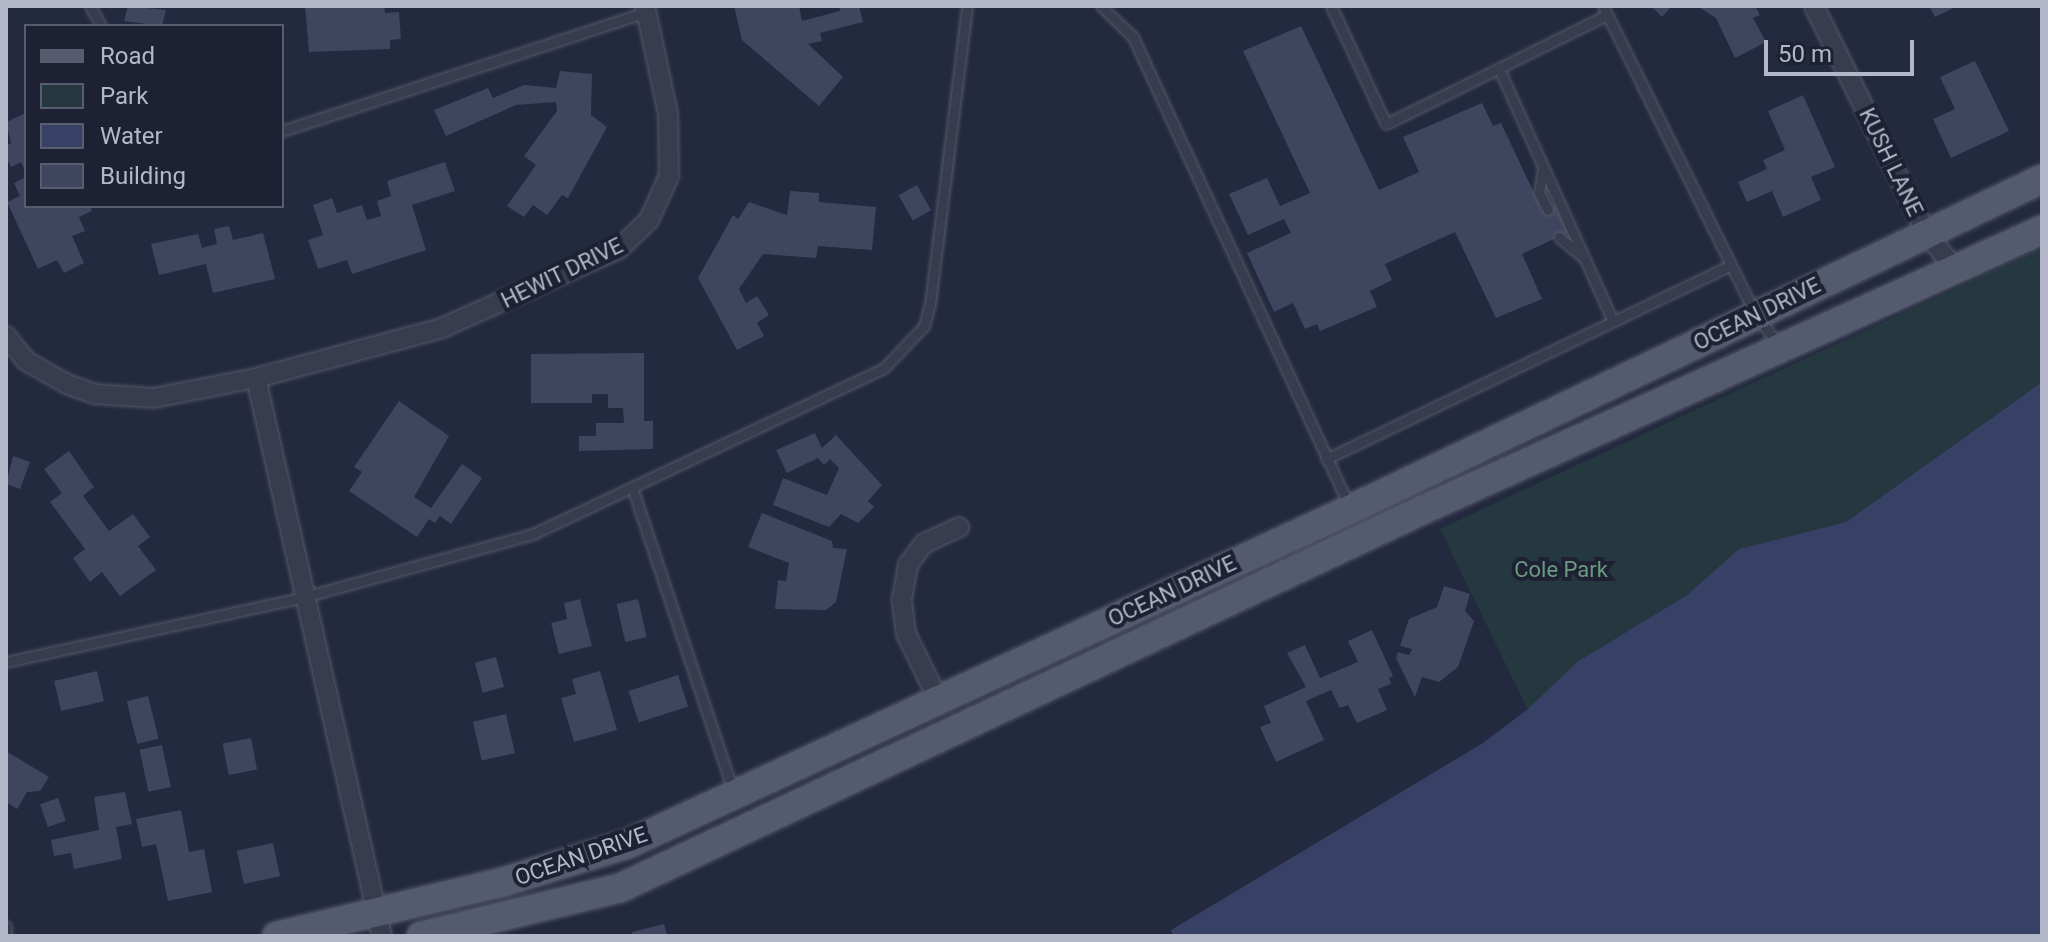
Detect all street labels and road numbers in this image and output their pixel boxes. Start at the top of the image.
street label: KUSH LANE [1854,104,1928,220]
street label: HEWIT DRIVE [497,232,627,314]
street label: OCEAN DRIVE [1689,272,1825,356]
street label: OCEAN DRIVE [1104,550,1240,632]
street label: OCEAN DRIVE [511,821,651,891]

